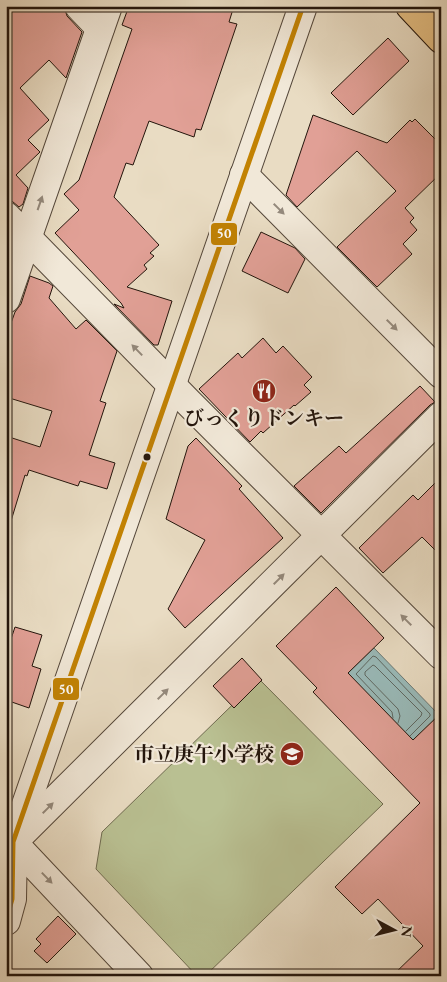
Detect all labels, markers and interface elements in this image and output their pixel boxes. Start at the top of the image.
one-way arrow [36,195,44,210]
one-way arrow [272,203,284,215]
line badge: 50 [210,222,238,246]
text: 50 [217,224,232,242]
one-way arrow [386,319,398,331]
one-way arrow [131,344,143,356]
restaurant icon: びっくりドンキー [251,378,277,404]
place label: びっくりドンキー [184,405,344,431]
unlabelled marker [142,452,152,462]
one-way arrow [272,573,284,585]
one-way arrow [400,614,412,626]
line badge: 50 [52,677,80,701]
text: 50 [59,680,74,698]
one-way arrow [157,688,169,700]
place label: 市立庚午小学校 [134,741,274,767]
school or university icon: 市立庚午小学校 [279,741,305,767]
one-way arrow [42,802,54,814]
one-way arrow [41,871,53,883]
north arrow [370,904,420,954]
text: N [397,925,417,939]

